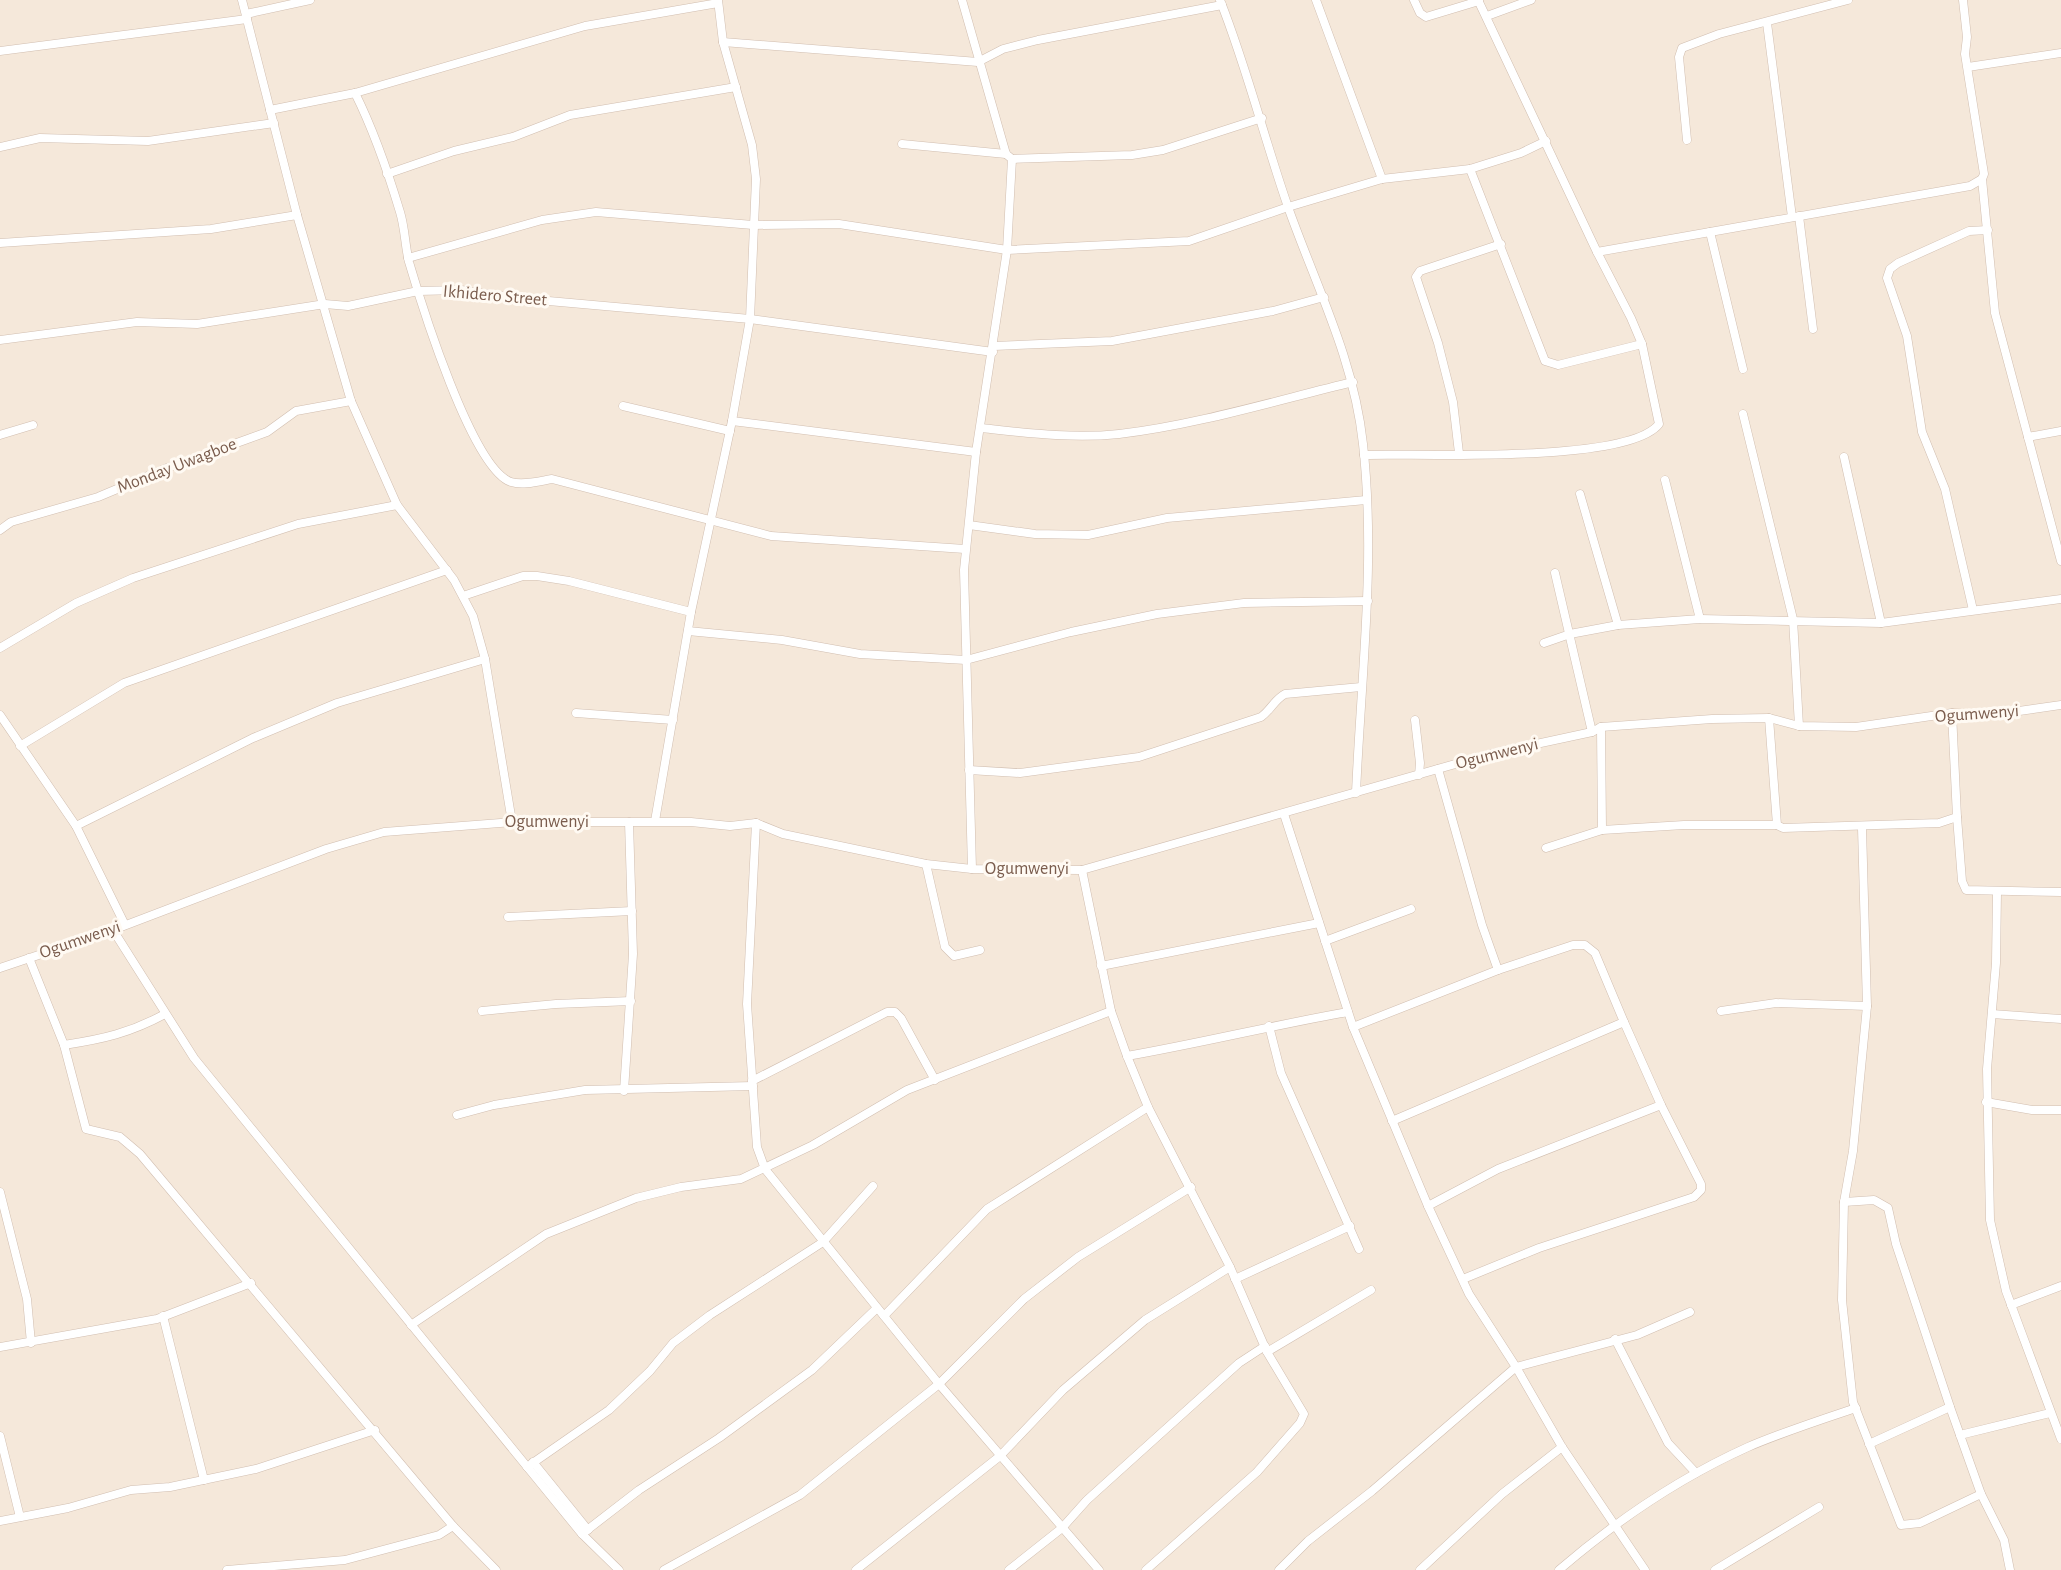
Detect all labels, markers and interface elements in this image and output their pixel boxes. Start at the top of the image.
street label: Ikhidero Street [442,282,548,310]
street label: Monday Uwagboe [115,435,239,497]
street label: Ogumwenyi [1934,702,2020,726]
street label: Ogumwenyi [1454,735,1540,773]
street label: Ogumwenyi [505,813,589,831]
street label: Ogumwenyi [985,860,1069,878]
street label: Ogumwenyi [37,918,123,962]

